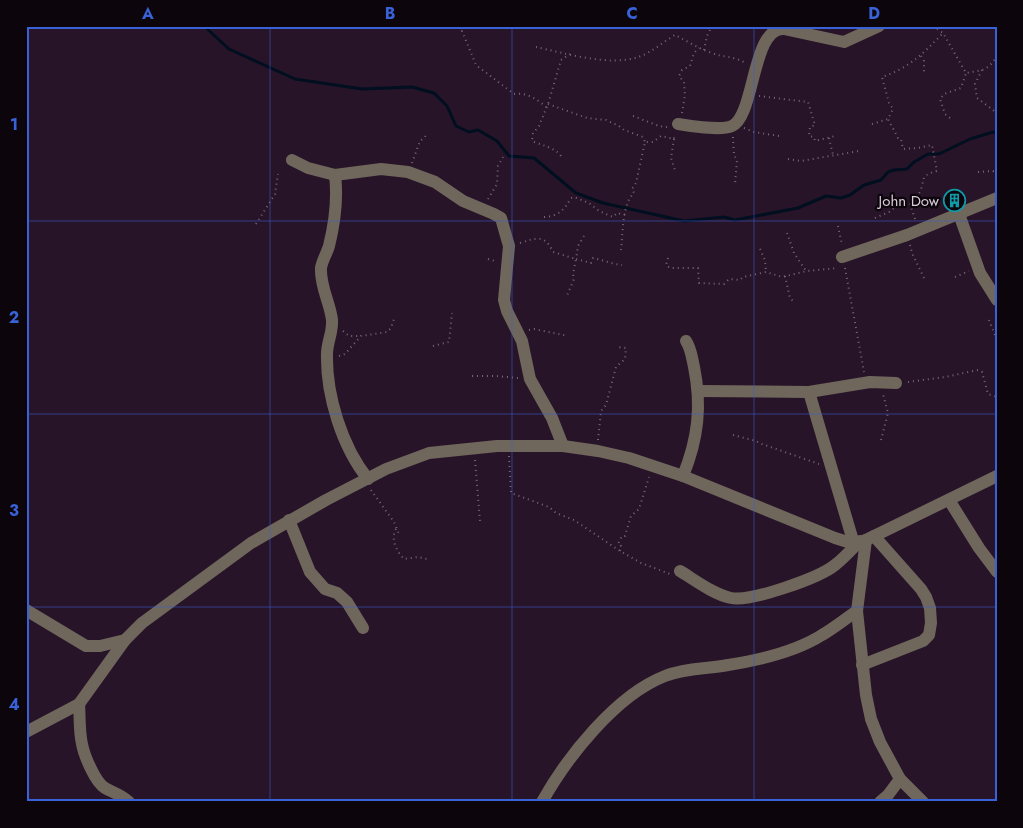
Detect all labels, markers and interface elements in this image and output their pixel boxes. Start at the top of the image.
text: A [141,2,154,25]
text: B [385,2,395,25]
text: C [626,2,638,25]
text: D [868,2,880,25]
text: 1 [10,113,18,136]
building icon: John Dow [943,189,967,213]
place label: John Dow [877,190,940,212]
text: 2 [9,306,19,329]
text: 3 [9,499,19,522]
text: 4 [8,693,20,716]

